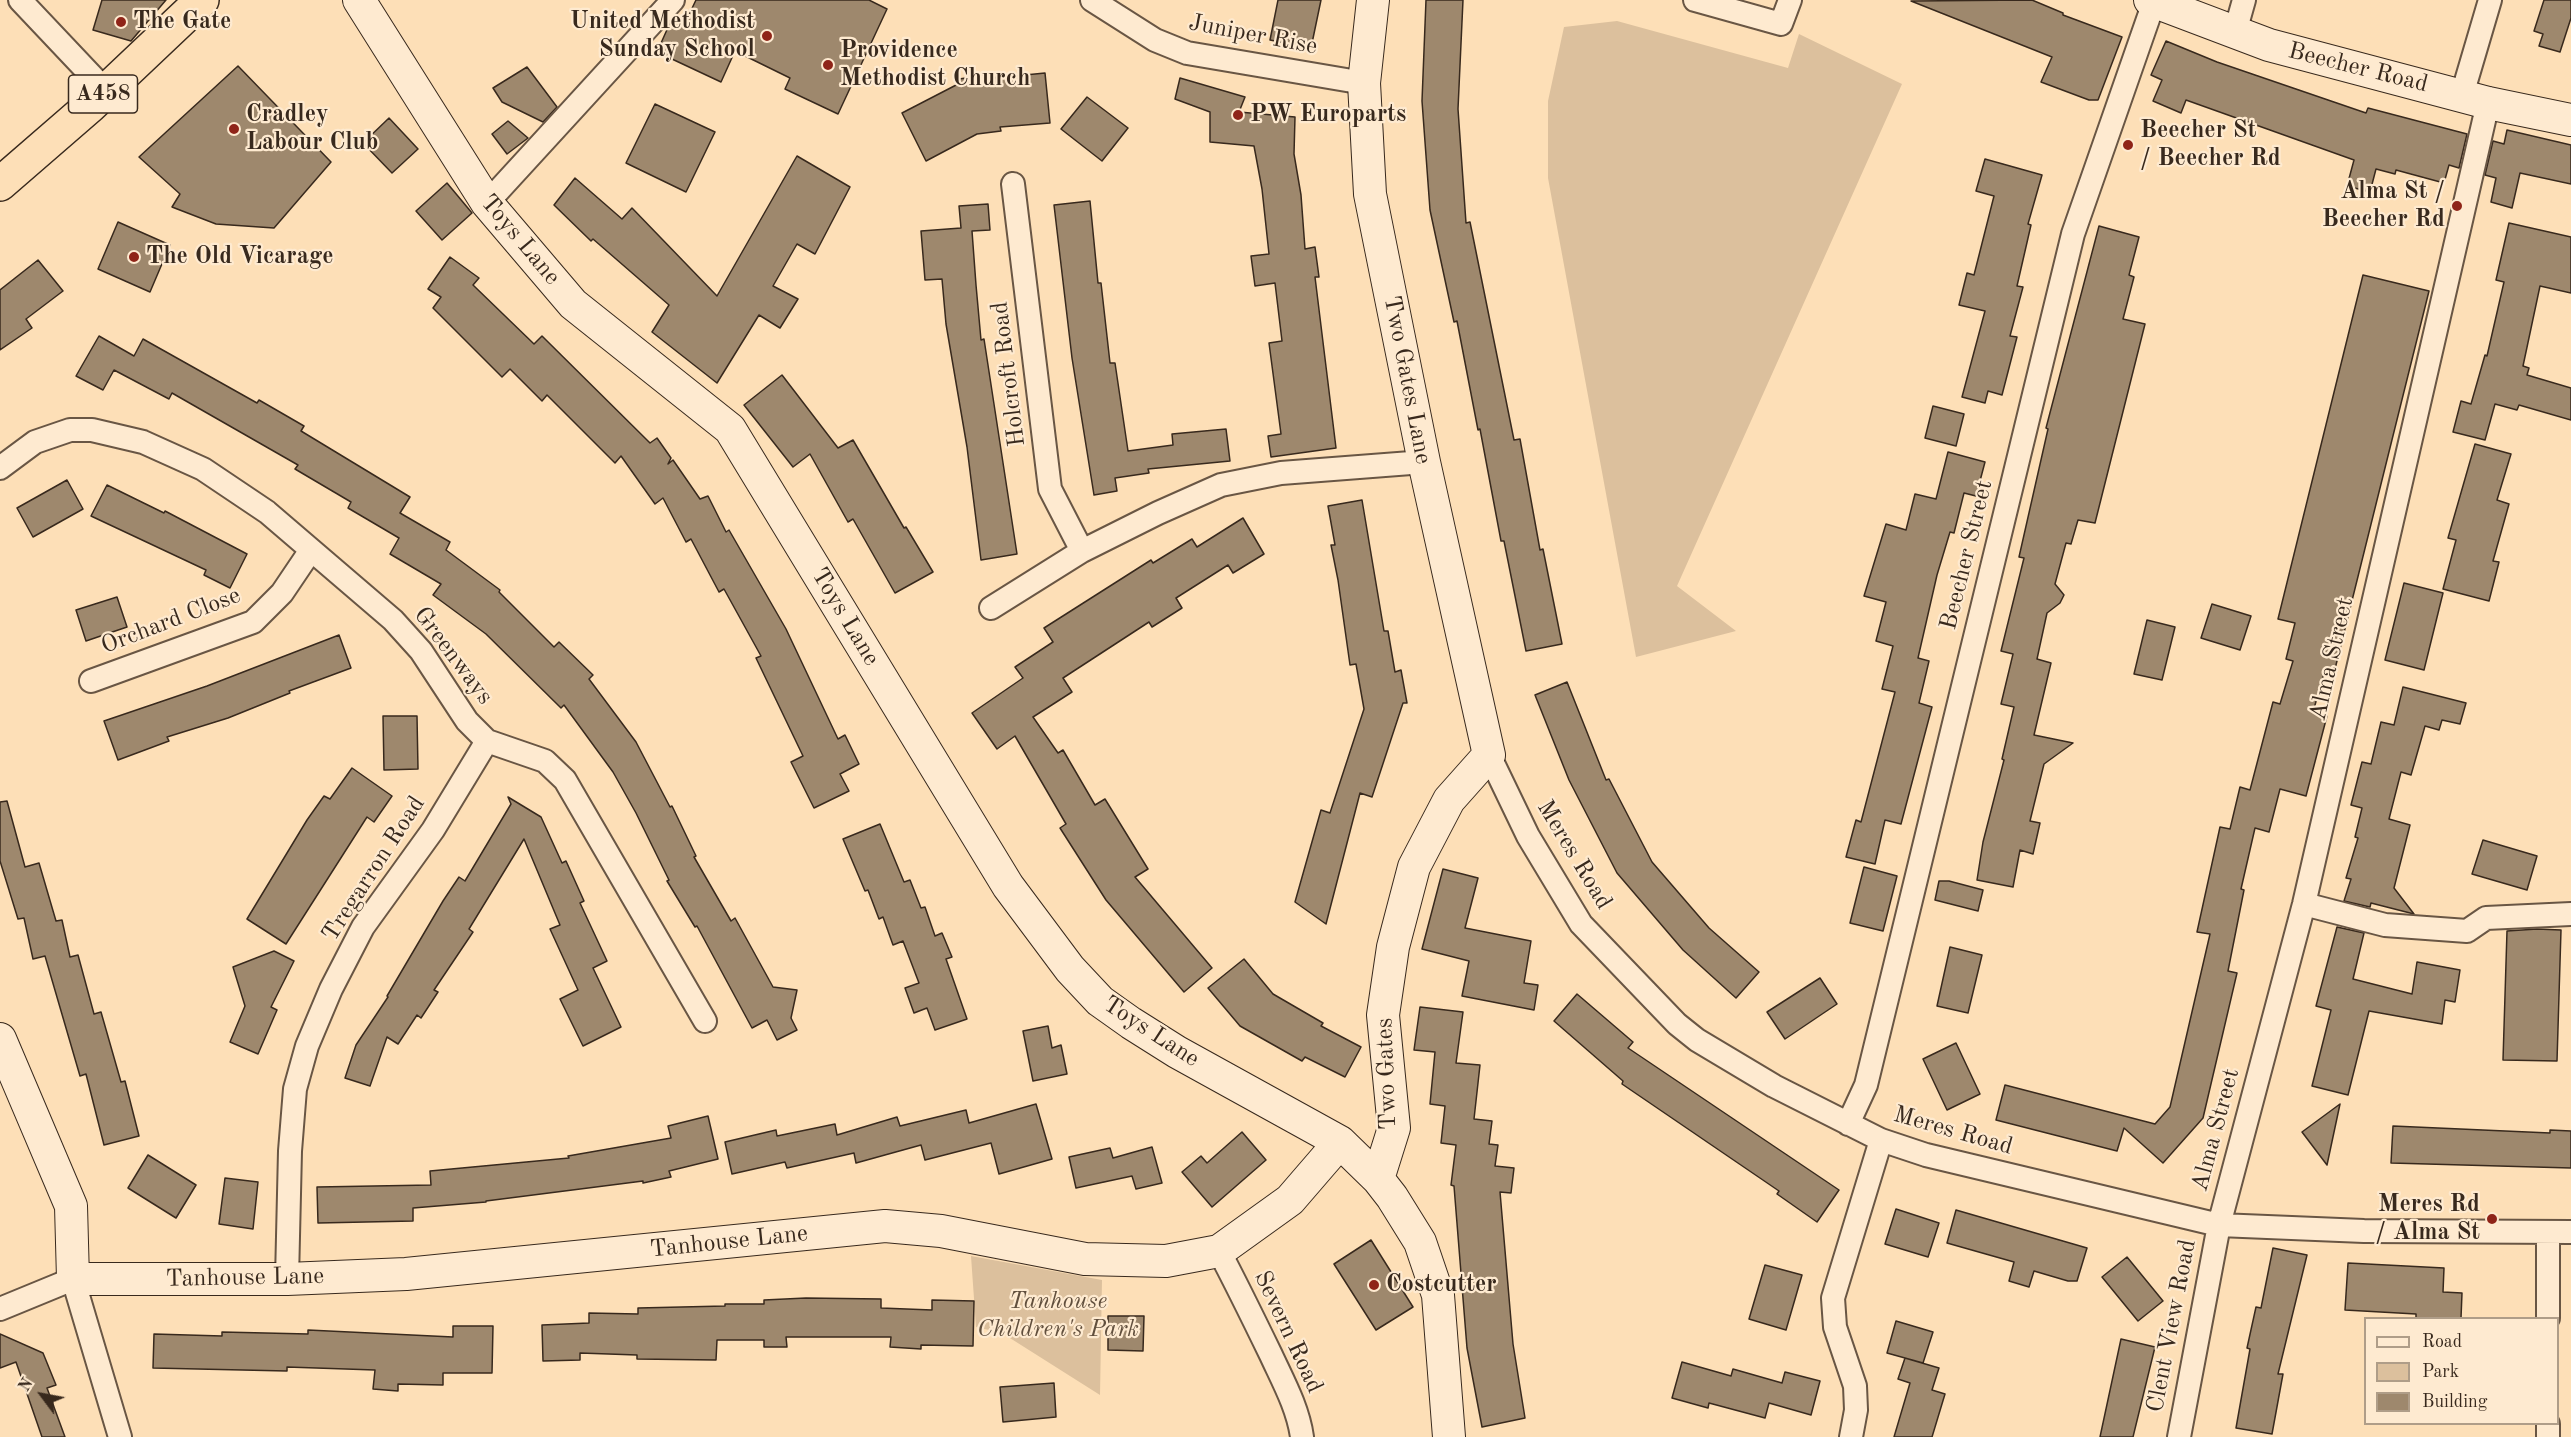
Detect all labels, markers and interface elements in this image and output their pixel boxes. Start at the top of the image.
place label: The Gate [133,8,231,36]
place label: United Methodist Sunday School [570,8,755,64]
street label: Juniper Rise [1186,8,1320,62]
marker: The Gate [114,15,128,29]
marker: United Methodist Sunday School [760,29,774,43]
place label: Providence Methodist Church [840,37,1030,93]
street label: Beecher Road [2285,37,2431,99]
marker: Providence Methodist Church [821,58,835,72]
road number: A458 [68,75,138,113]
place label: Cradley Labour Club [246,101,378,157]
place label: PW Europarts [1250,101,1406,129]
marker: PW Europarts [1231,108,1245,122]
place label: Beecher St / Beecher Rd [2140,117,2281,173]
marker: Cradley Labour Club [227,122,241,136]
marker: Beecher St / Beecher Rd [2121,138,2135,152]
place label: Alma St / Beecher Rd [2322,178,2445,234]
street label: Toys Lane [474,189,566,291]
marker: Alma St / Beecher Rd [2450,199,2464,213]
place label: The Old Vicarage [146,243,334,271]
marker: The Old Vicarage [127,250,141,264]
street label: Two Gates Lane [1377,293,1437,467]
street label: Holcroft Road [986,300,1032,448]
street label: Beecher Street [1934,477,2000,633]
street label: Toys Lane [805,563,885,671]
street label: Orchard Close [97,581,245,661]
street label: Alma Street [2304,594,2360,724]
street label: Greenways [407,602,499,710]
street label: Tregarron Road [316,791,432,947]
street label: Meres Road [1530,795,1618,915]
street label: Toys Lane [1097,990,1205,1074]
street label: Two Gates [1371,1017,1403,1131]
street label: Alma Street [2186,1065,2246,1195]
street label: Meres Road [1890,1100,2016,1162]
place label: Meres Rd / Alma St [2375,1191,2480,1247]
marker: Meres Rd / Alma St [2485,1212,2499,1226]
street label: Tanhouse Lane [649,1219,809,1265]
street label: Clent View Road [2141,1237,2203,1415]
street label: Tanhouse Lane [165,1262,325,1294]
street label: Severn Road [1247,1266,1329,1398]
place label: Costcutter [1386,1271,1497,1299]
marker: Costcutter [1367,1278,1381,1292]
park label: Tanhouse Children's Park [977,1288,1139,1344]
legend [2364,1317,2559,1425]
text: Road [2422,1333,2462,1351]
text: Park [2422,1363,2459,1381]
north arrow [12,1365,72,1425]
text: N [17,1376,37,1395]
text: Building [2422,1393,2487,1411]

